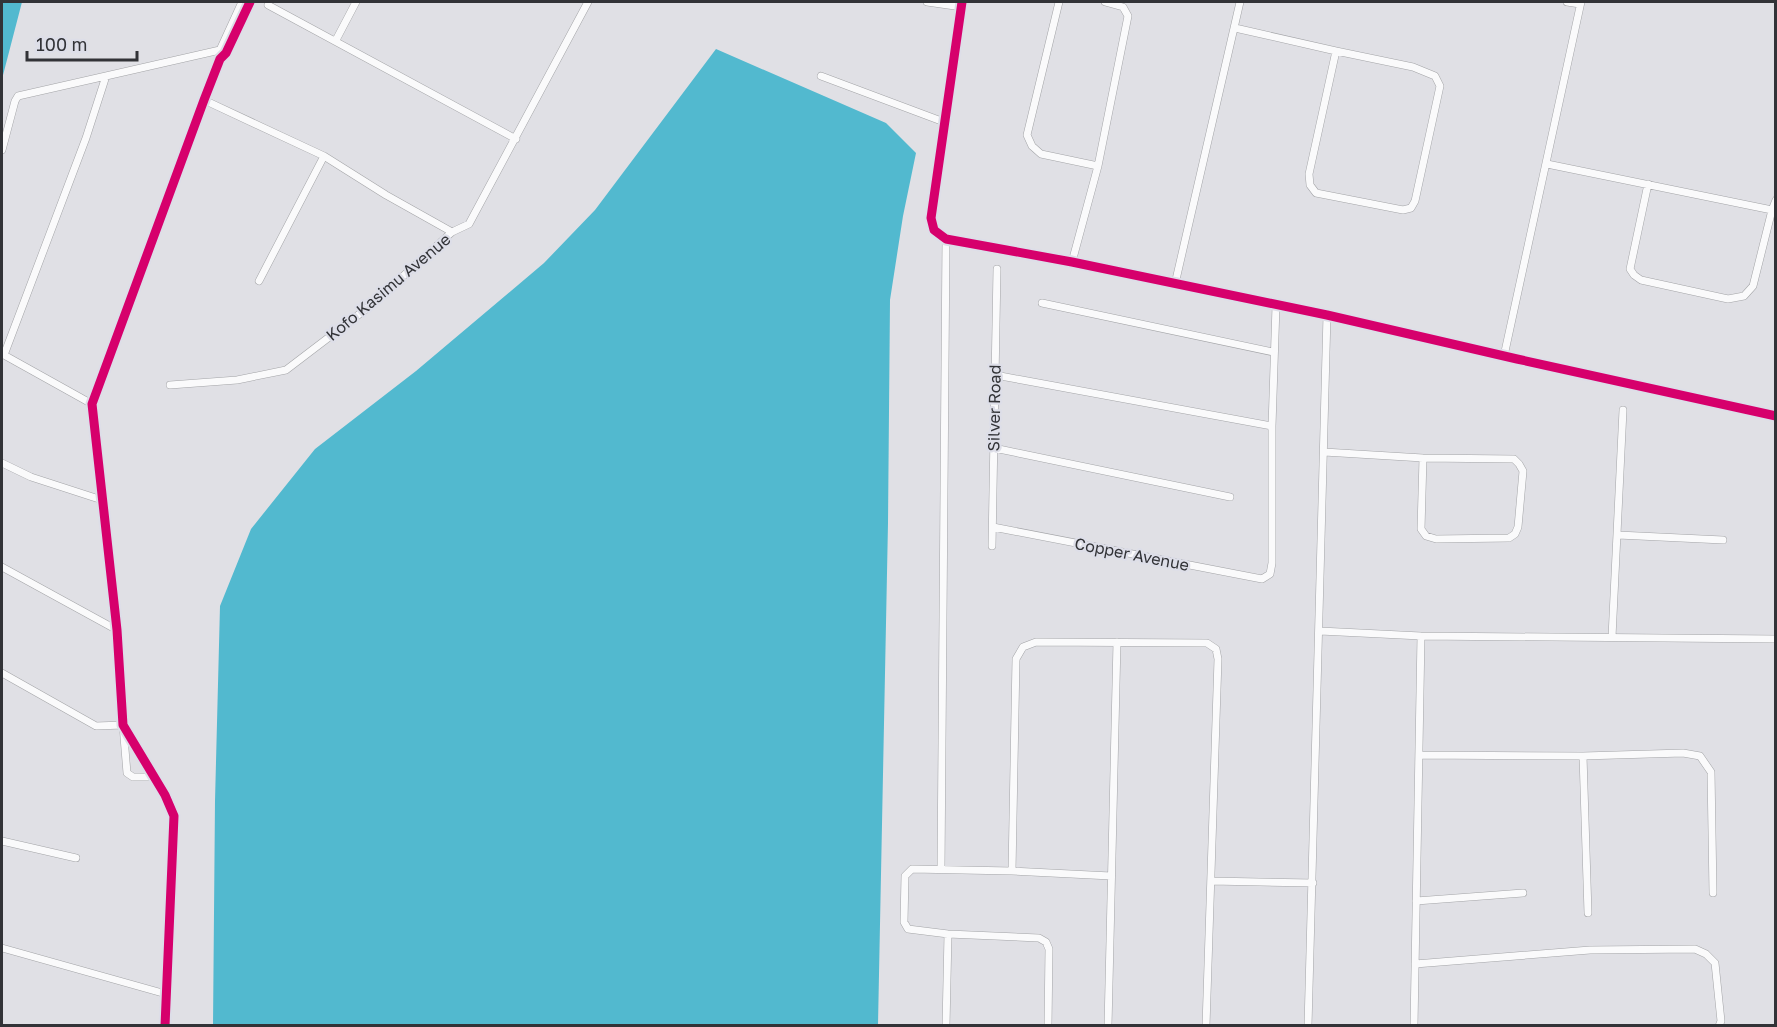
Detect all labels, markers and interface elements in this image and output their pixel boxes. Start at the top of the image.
scale bar [27,24,136,62]
text: 100 m [36,33,87,55]
street label: Kofo Kasimu Avenue [322,229,454,345]
street label: Silver Road [983,364,1005,452]
street label: Copper Avenue [1073,533,1191,575]

